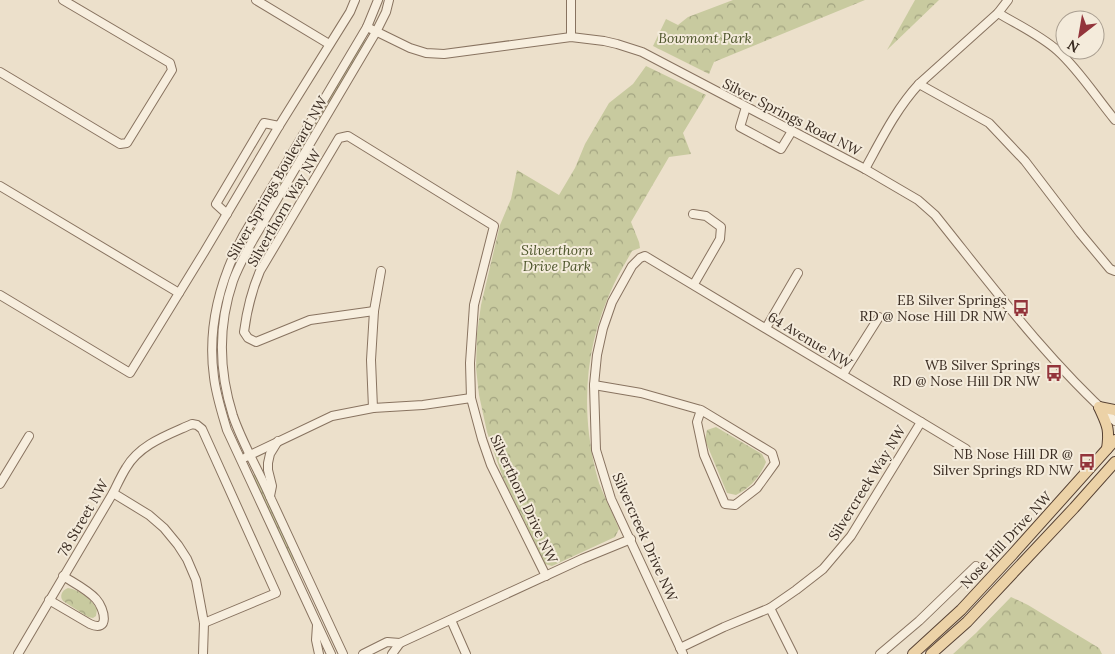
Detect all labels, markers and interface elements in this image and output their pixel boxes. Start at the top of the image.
north arrow [1055,10,1105,60]
park label: Bowmont Park [658,29,752,47]
text: N [1064,36,1083,57]
street label: Silver Springs Road NW [720,74,865,160]
street label: Silver Springs Boulevard NW [223,92,332,263]
street label: Silverthorn Way NW [243,145,325,270]
park label: Silverthorn Drive Park [521,241,593,275]
place label: EB Silver Springs RD @ Nose Hill DR NW [859,291,1008,325]
bus stop icon: EB Silver Springs RD @ Nose Hill DR NW [1011,298,1031,318]
street label: 64 Avenue NW [765,308,856,373]
place label: WB Silver Springs RD @ Nose Hill DR NW [892,356,1041,390]
bus stop icon: WB Silver Springs RD @ Nose Hill DR NW [1044,363,1064,383]
street label: Silvercreek Way NW [824,421,910,544]
street label: Silverthorn Drive NW [486,432,562,567]
place label: NB Nose Hill DR @ Silver Springs RD NW [933,445,1074,479]
bus stop icon: NB Nose Hill DR @ Silver Springs RD NW [1077,452,1097,472]
street label: Silvercreek Drive NW [608,470,682,605]
street label: 78 Street NW [54,475,113,560]
street label: Nose Hill Drive NW [957,487,1056,592]

